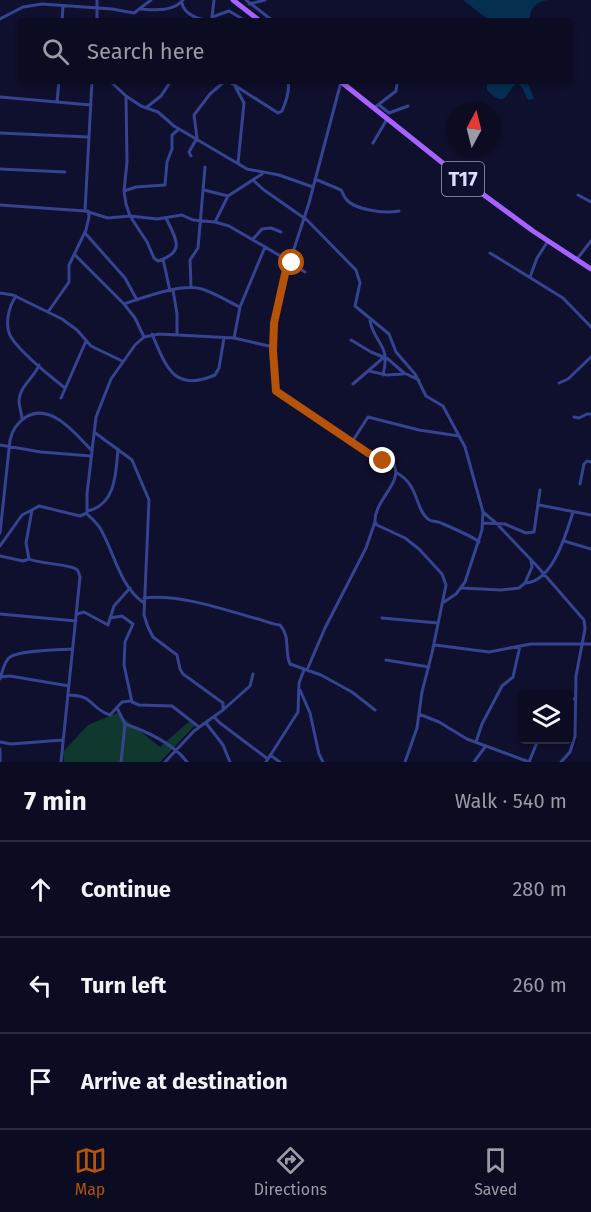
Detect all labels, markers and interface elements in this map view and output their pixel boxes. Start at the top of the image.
search box [18,18,573,84]
icon: search [39,35,72,68]
text: Search here [87,38,205,65]
north arrow [447,102,501,156]
road number: T17 [442,162,484,196]
route start [278,249,304,275]
route end [369,447,395,473]
map controls [519,690,573,744]
button: layers [519,690,573,744]
text: 7 min [24,786,87,817]
text: Walk · 540 m [455,789,567,813]
icon: ahead [24,873,57,906]
text: Continue [81,876,171,903]
text: 280 m [512,877,567,901]
icon: left [24,969,57,1002]
text: Turn left [81,972,166,999]
text: 260 m [513,973,567,997]
icon: arrive [24,1065,57,1098]
text: Arrive at destination [81,1068,288,1095]
tab: Map [74,1144,107,1199]
tab: Directions [254,1144,327,1199]
tab: Saved [474,1144,517,1199]

